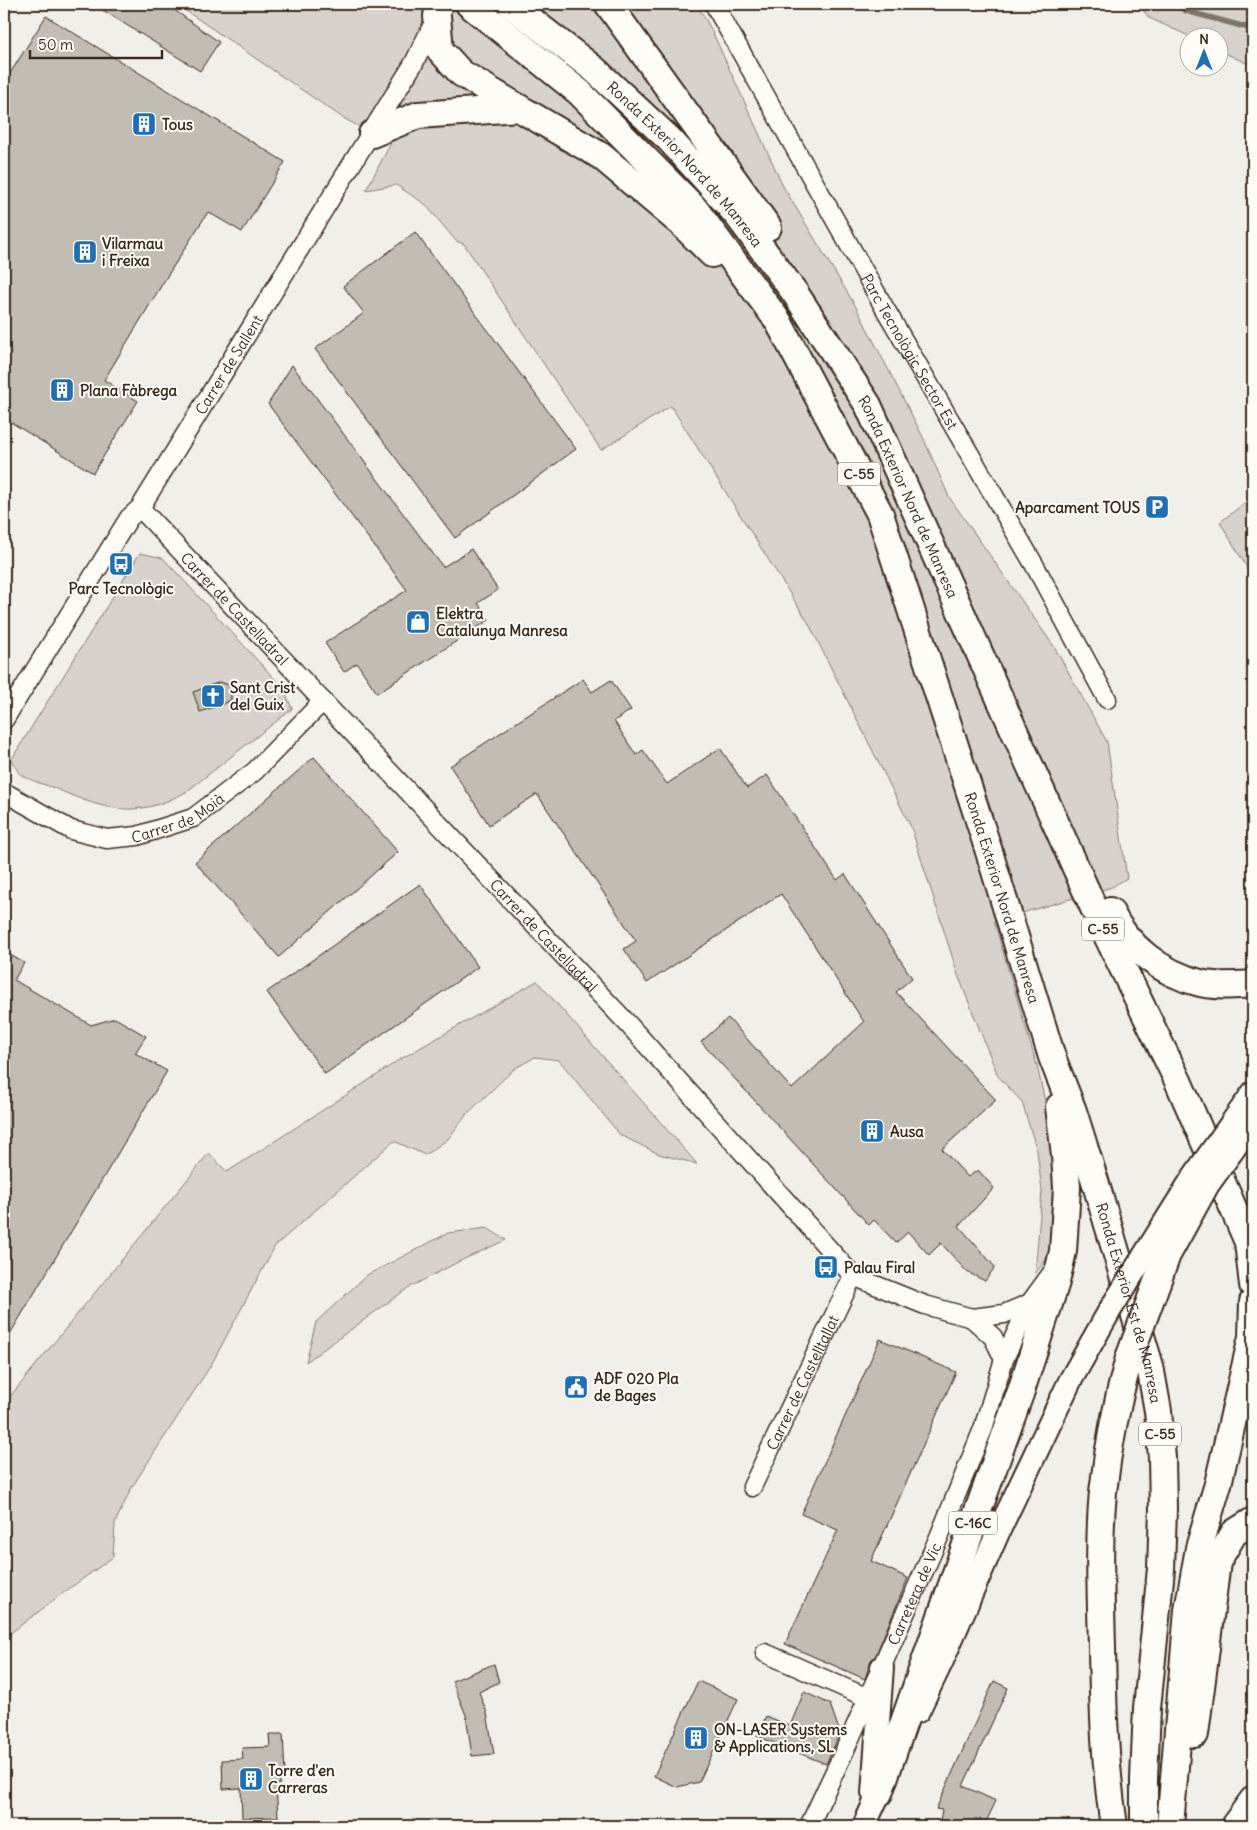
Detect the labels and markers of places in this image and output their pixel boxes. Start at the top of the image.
building icon: Tous [131,111,157,137]
place label: Tous [162,115,193,134]
place label: Vilarmau i Freixa [102,234,163,270]
building icon: Vilarmau i Freixa [72,239,98,265]
building icon: Plana Fàbrega [49,377,75,403]
place label: Plana Fàbrega [80,381,178,401]
parking icon: Aparcament TOUS [1144,494,1170,520]
place label: Aparcament TOUS [1015,498,1140,518]
bus stop icon: Parc Tecnològic [108,551,134,577]
place label: Parc Tecnològic [68,579,174,599]
place label: Elektra Catalunya Manresa [436,604,568,641]
shop icon: Elektra Catalunya Manresa [405,609,431,635]
place label: Sant Crist del Guix [230,678,296,714]
church icon: Sant Crist del Guix [200,683,226,709]
building icon: Ausa [859,1118,885,1144]
place label: Ausa [890,1122,924,1141]
bus stop icon: Palau Firal [813,1254,839,1280]
place label: Palau Firal [844,1258,915,1277]
place label: ADF 020 Pla de Bages [594,1369,679,1406]
public building icon: ADF 020 Pla de Bages [563,1374,589,1400]
place label: ON-LASER Systems & Applications, SL [714,1720,847,1757]
building icon: ON-LASER Systems & Applications, SL [683,1725,709,1751]
place label: Torre d'en Carreras [268,1761,335,1797]
building icon: Torre d'en Carreras [238,1766,264,1792]

